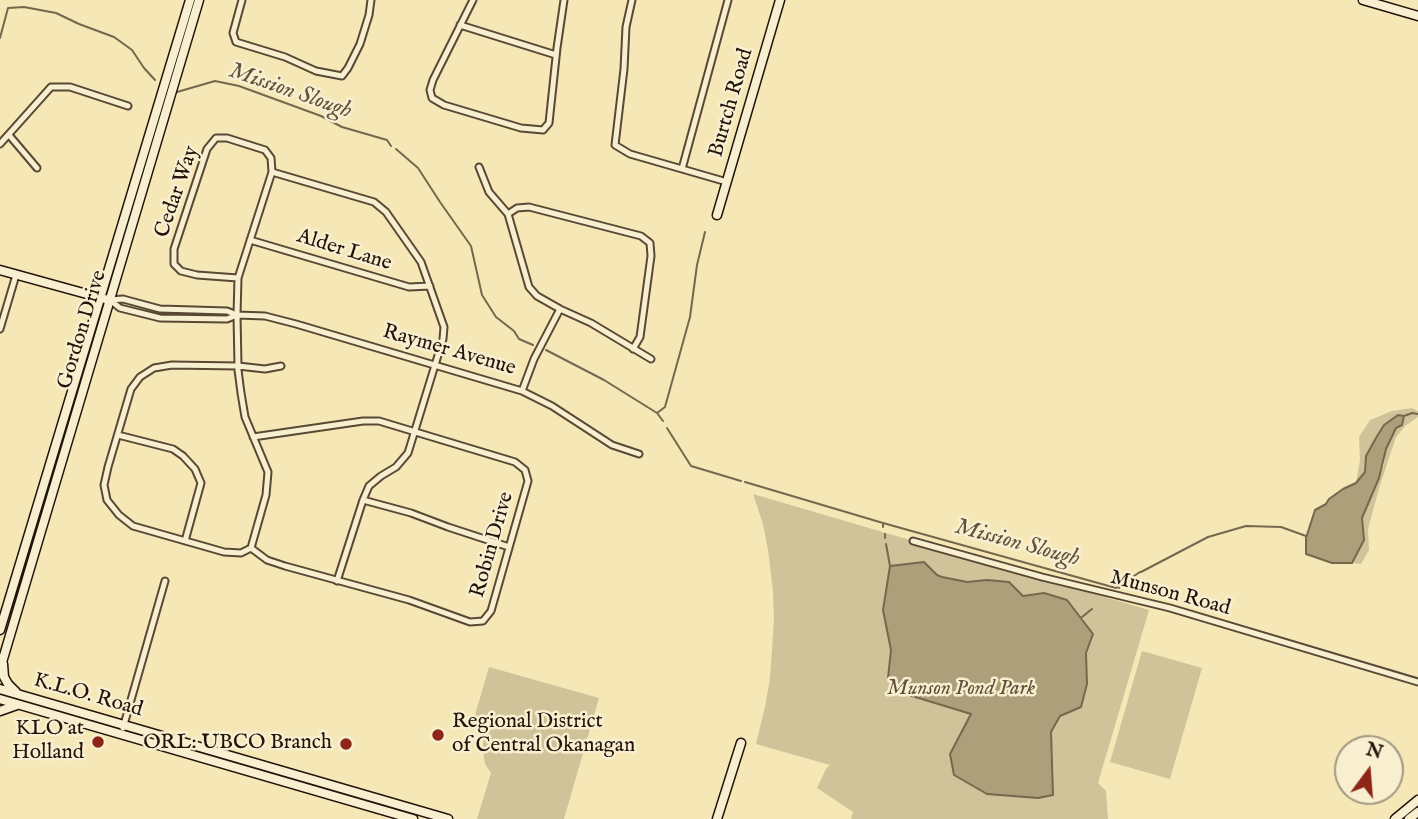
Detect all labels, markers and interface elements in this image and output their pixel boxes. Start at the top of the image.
street label: Burtch Road [704,46,760,160]
water label: Mission Slough [225,58,355,126]
street label: Cedar Way [151,143,205,241]
street label: Alder Lane [294,225,394,277]
street label: Gordon Drive [53,268,113,392]
street label: Raymer Avenue [380,320,518,382]
street label: Robin Drive [466,489,520,601]
water label: Mission Slough [952,514,1082,574]
street label: Munson Road [1107,566,1233,622]
street label: K.L.O. Road [31,668,145,724]
park label: Munson Pond Park [887,677,1035,703]
place label: Regional District of Central Okanagan [452,710,635,760]
place label: KLO at Holland [12,717,84,767]
marker: Regional District of Central Okanagan [430,727,446,743]
place label: ORL: UBCO Branch [143,731,332,757]
marker: KLO at Holland [90,734,106,750]
north arrow [1334,735,1404,805]
marker: ORL: UBCO Branch [338,736,354,752]
text: N [1363,738,1385,766]

